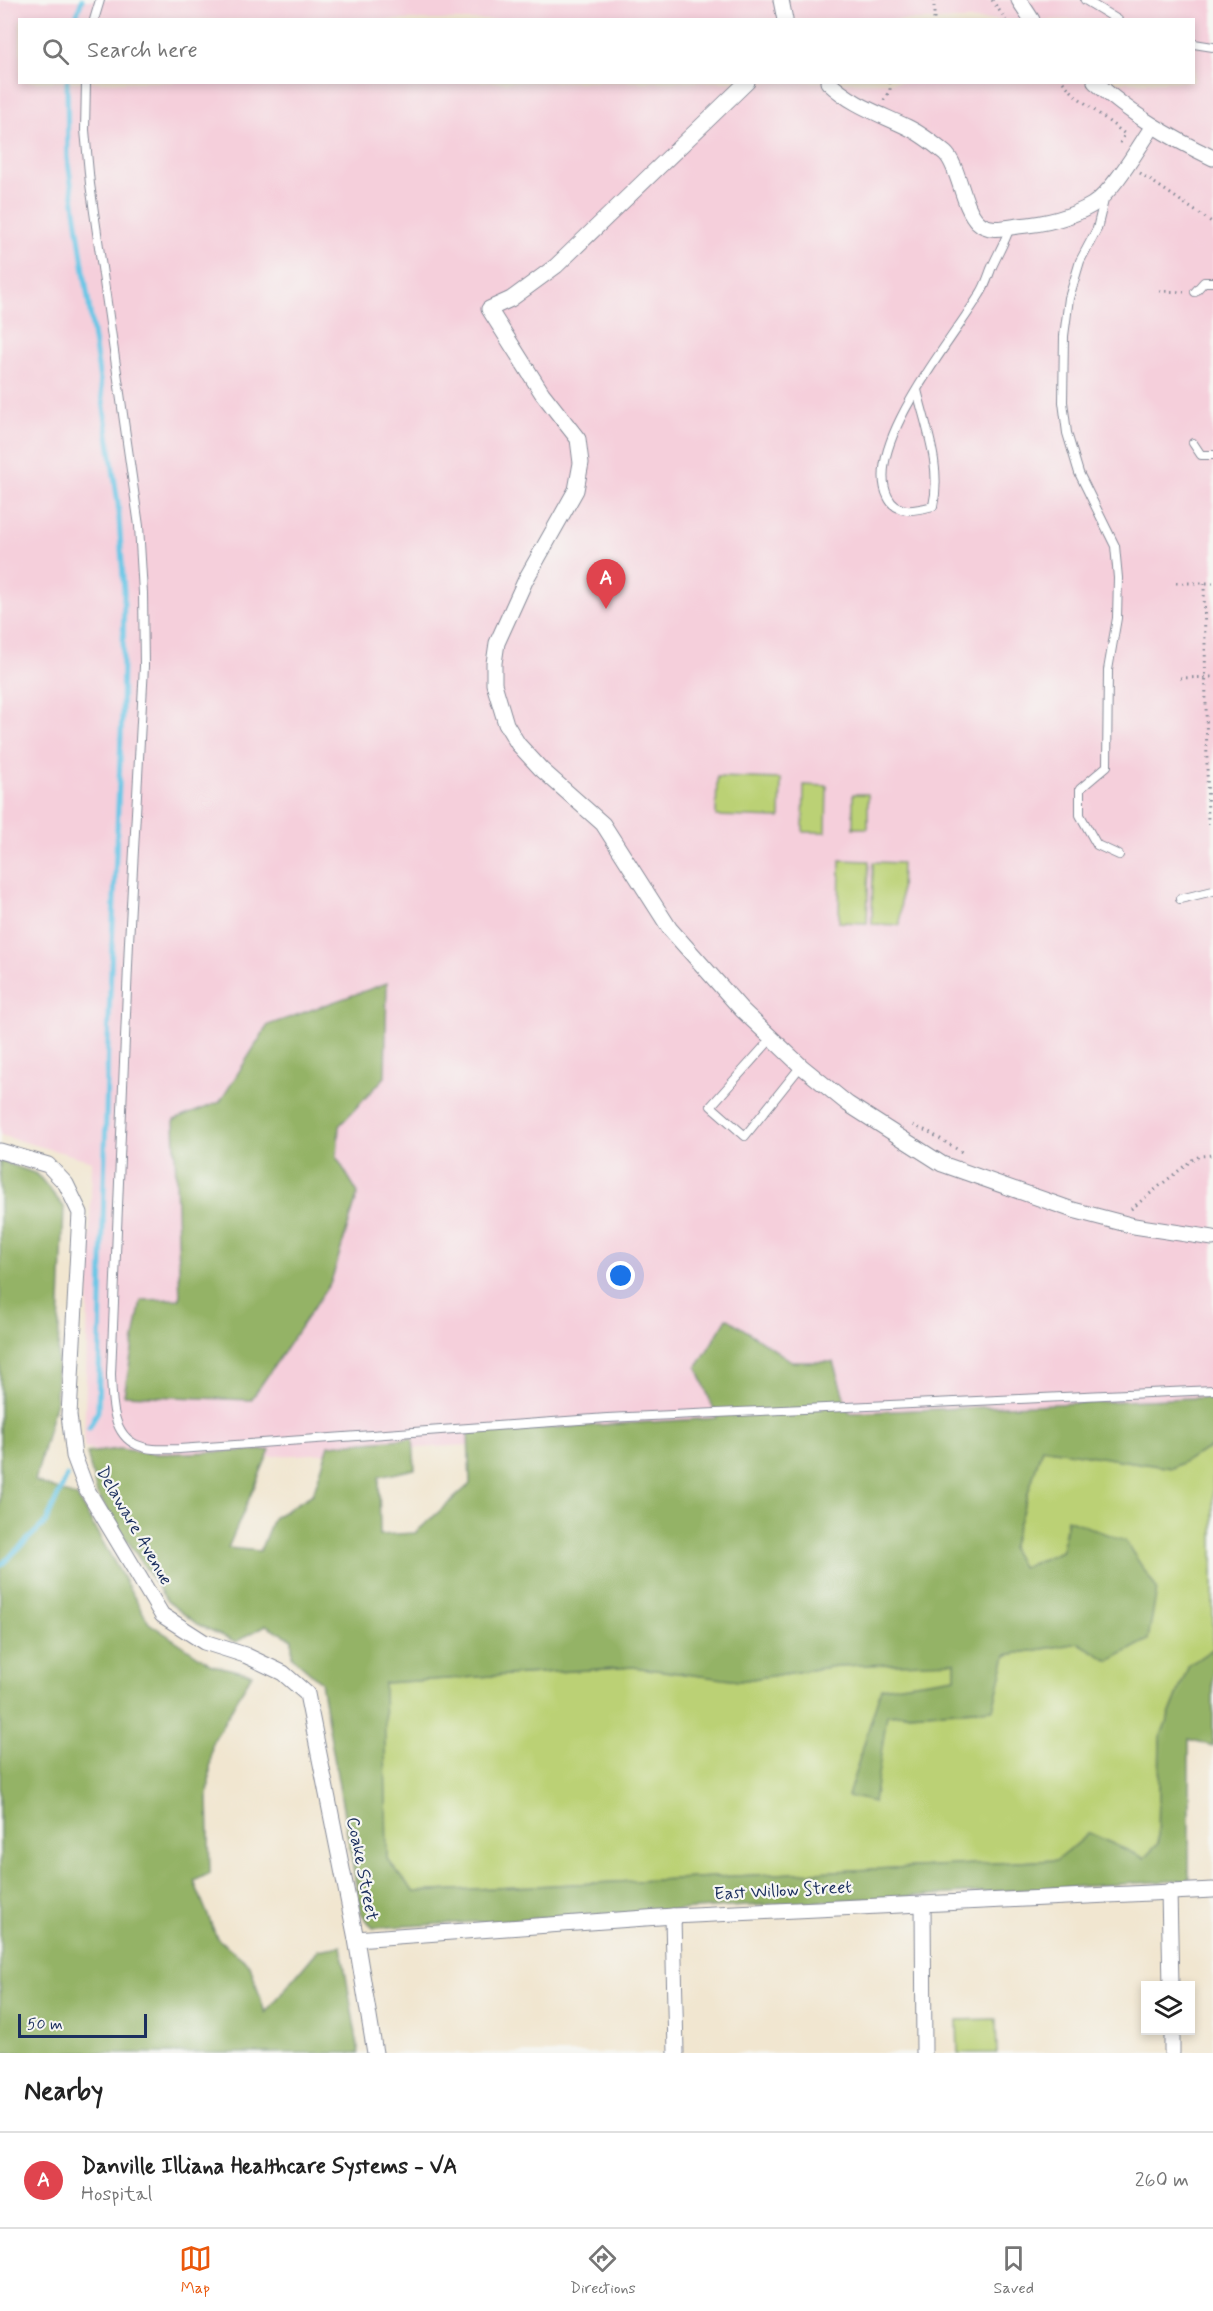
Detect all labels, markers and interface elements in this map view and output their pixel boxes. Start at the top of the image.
search box [18,18,1195,84]
icon: search [39,35,72,68]
text: Search here [87,37,198,65]
pin: A [586,560,626,609]
your location [606,1261,635,1290]
street label: Delaware Avenue [90,1462,178,1590]
street label: Coake Street [340,1815,384,1923]
street label: East Willow Street [713,1875,853,1907]
map controls [1141,1981,1195,2035]
button: layers [1141,1981,1195,2035]
scale bar [18,2011,147,2038]
text: 50 m [27,2014,63,2035]
text: Nearby [24,2075,103,2109]
text: Danville Illiana Healthcare Systems - VA [81,2153,457,2181]
text: A [37,2167,50,2194]
text: 260 m [1135,2167,1189,2194]
text: Hospital [81,2181,152,2208]
tab: Map [179,2242,212,2299]
tab: Directions [570,2242,636,2299]
tab: Saved [994,2242,1034,2299]

